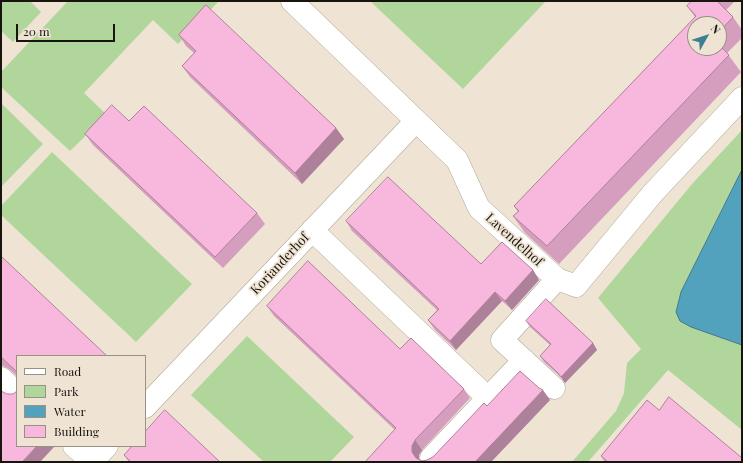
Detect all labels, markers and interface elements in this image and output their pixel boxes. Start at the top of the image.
scale bar [18,16,117,42]
north arrow [687,16,727,56]
text: N [708,21,724,37]
text: 20 m [23,23,50,39]
street label: Lavendelhof [482,210,546,270]
street label: Korianderhof [248,230,312,298]
legend [16,355,146,447]
text: Road [54,363,81,379]
text: Park [54,383,79,399]
text: Water [54,403,86,419]
text: Building [54,423,99,439]

